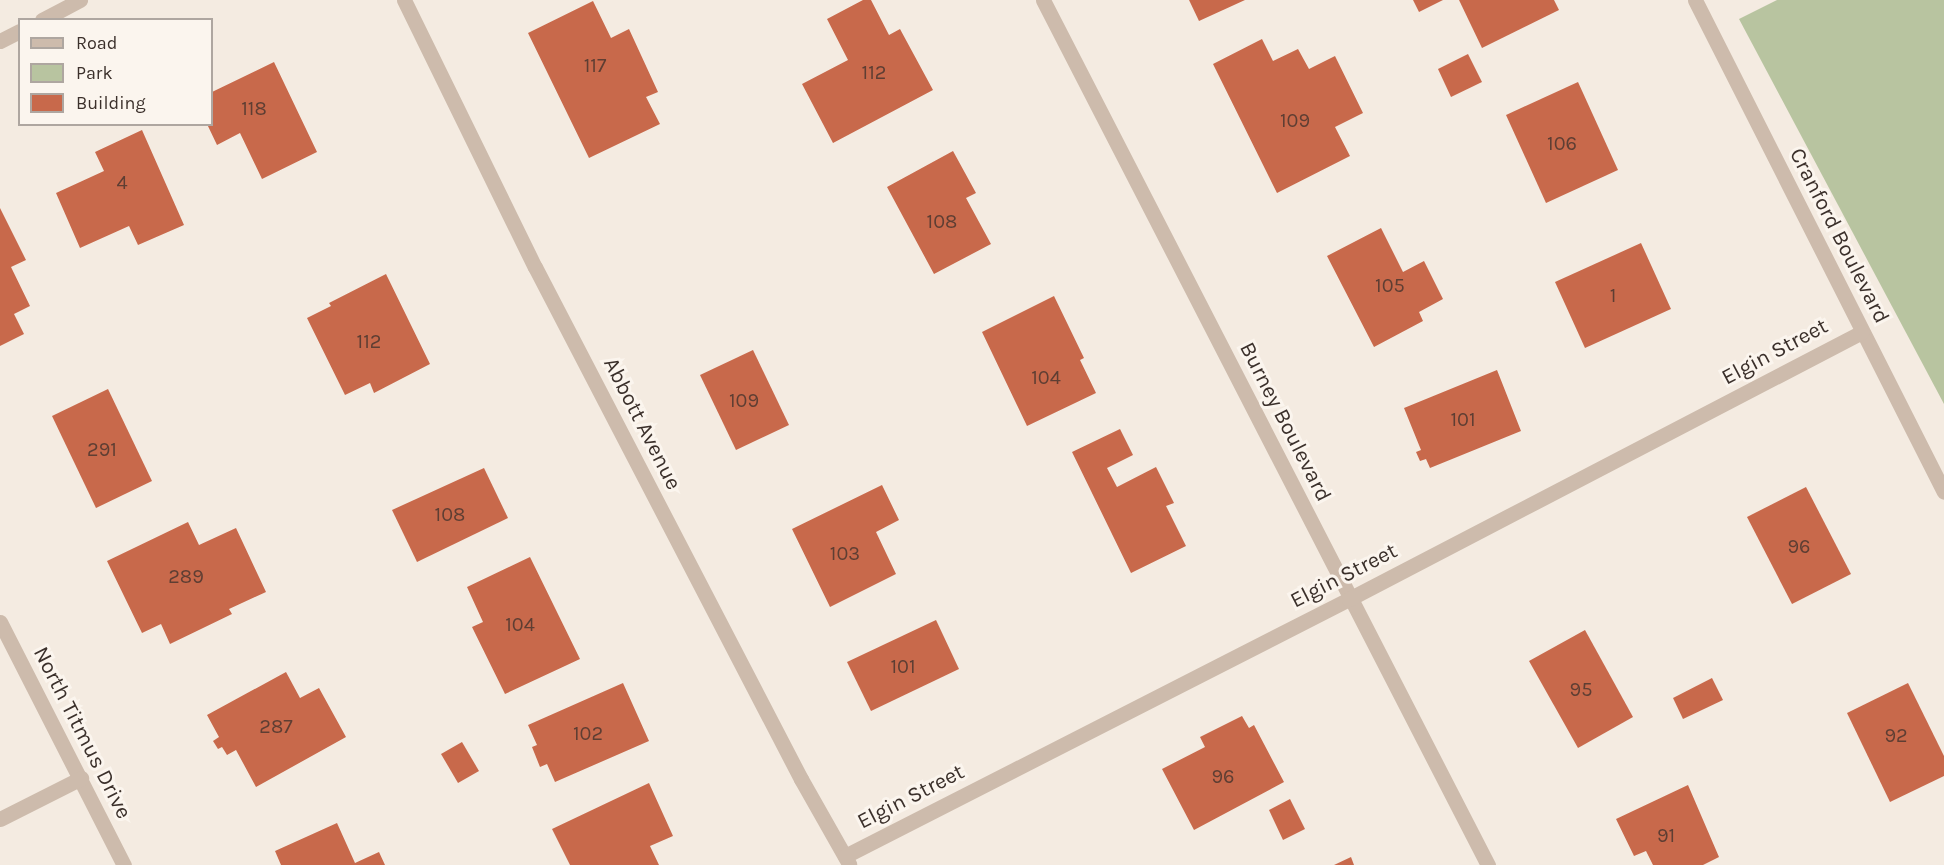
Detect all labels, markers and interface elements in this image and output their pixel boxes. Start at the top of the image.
legend [18,18,213,126]
text: Road [76,32,117,54]
house number: 117 [584,53,606,77]
house number: 112 [862,60,886,84]
text: Park [76,62,113,84]
text: Building [76,92,146,114]
house number: 118 [241,96,267,120]
house number: 109 [1280,108,1310,132]
house number: 106 [1547,131,1577,155]
street label: Cranford Boulevard [1783,144,1895,328]
house number: 4 [116,170,128,194]
house number: 108 [927,209,957,233]
house number: 105 [1375,273,1405,297]
house number: 1 [1610,283,1616,307]
street label: Elgin Street [1717,313,1833,391]
house number: 112 [357,329,381,353]
street label: Burney Boulevard [1233,338,1337,506]
street label: Abbott Avenue [597,353,687,495]
house number: 104 [1031,365,1061,389]
house number: 109 [729,388,759,412]
house number: 101 [1450,407,1476,431]
house number: 291 [87,437,117,461]
house number: 108 [435,502,465,526]
house number: 96 [1787,534,1811,558]
street label: Elgin Street [1286,538,1402,614]
house number: 103 [830,541,860,565]
house number: 289 [168,564,204,588]
house number: 104 [505,612,535,636]
street label: North Titmus Drive [27,642,137,824]
house number: 101 [890,654,916,678]
house number: 95 [1570,677,1592,701]
house number: 287 [259,714,293,738]
house number: 102 [573,721,603,745]
house number: 92 [1884,723,1908,747]
street label: Elgin Street [853,759,969,835]
house number: 96 [1211,764,1235,788]
house number: 91 [1657,823,1675,847]

